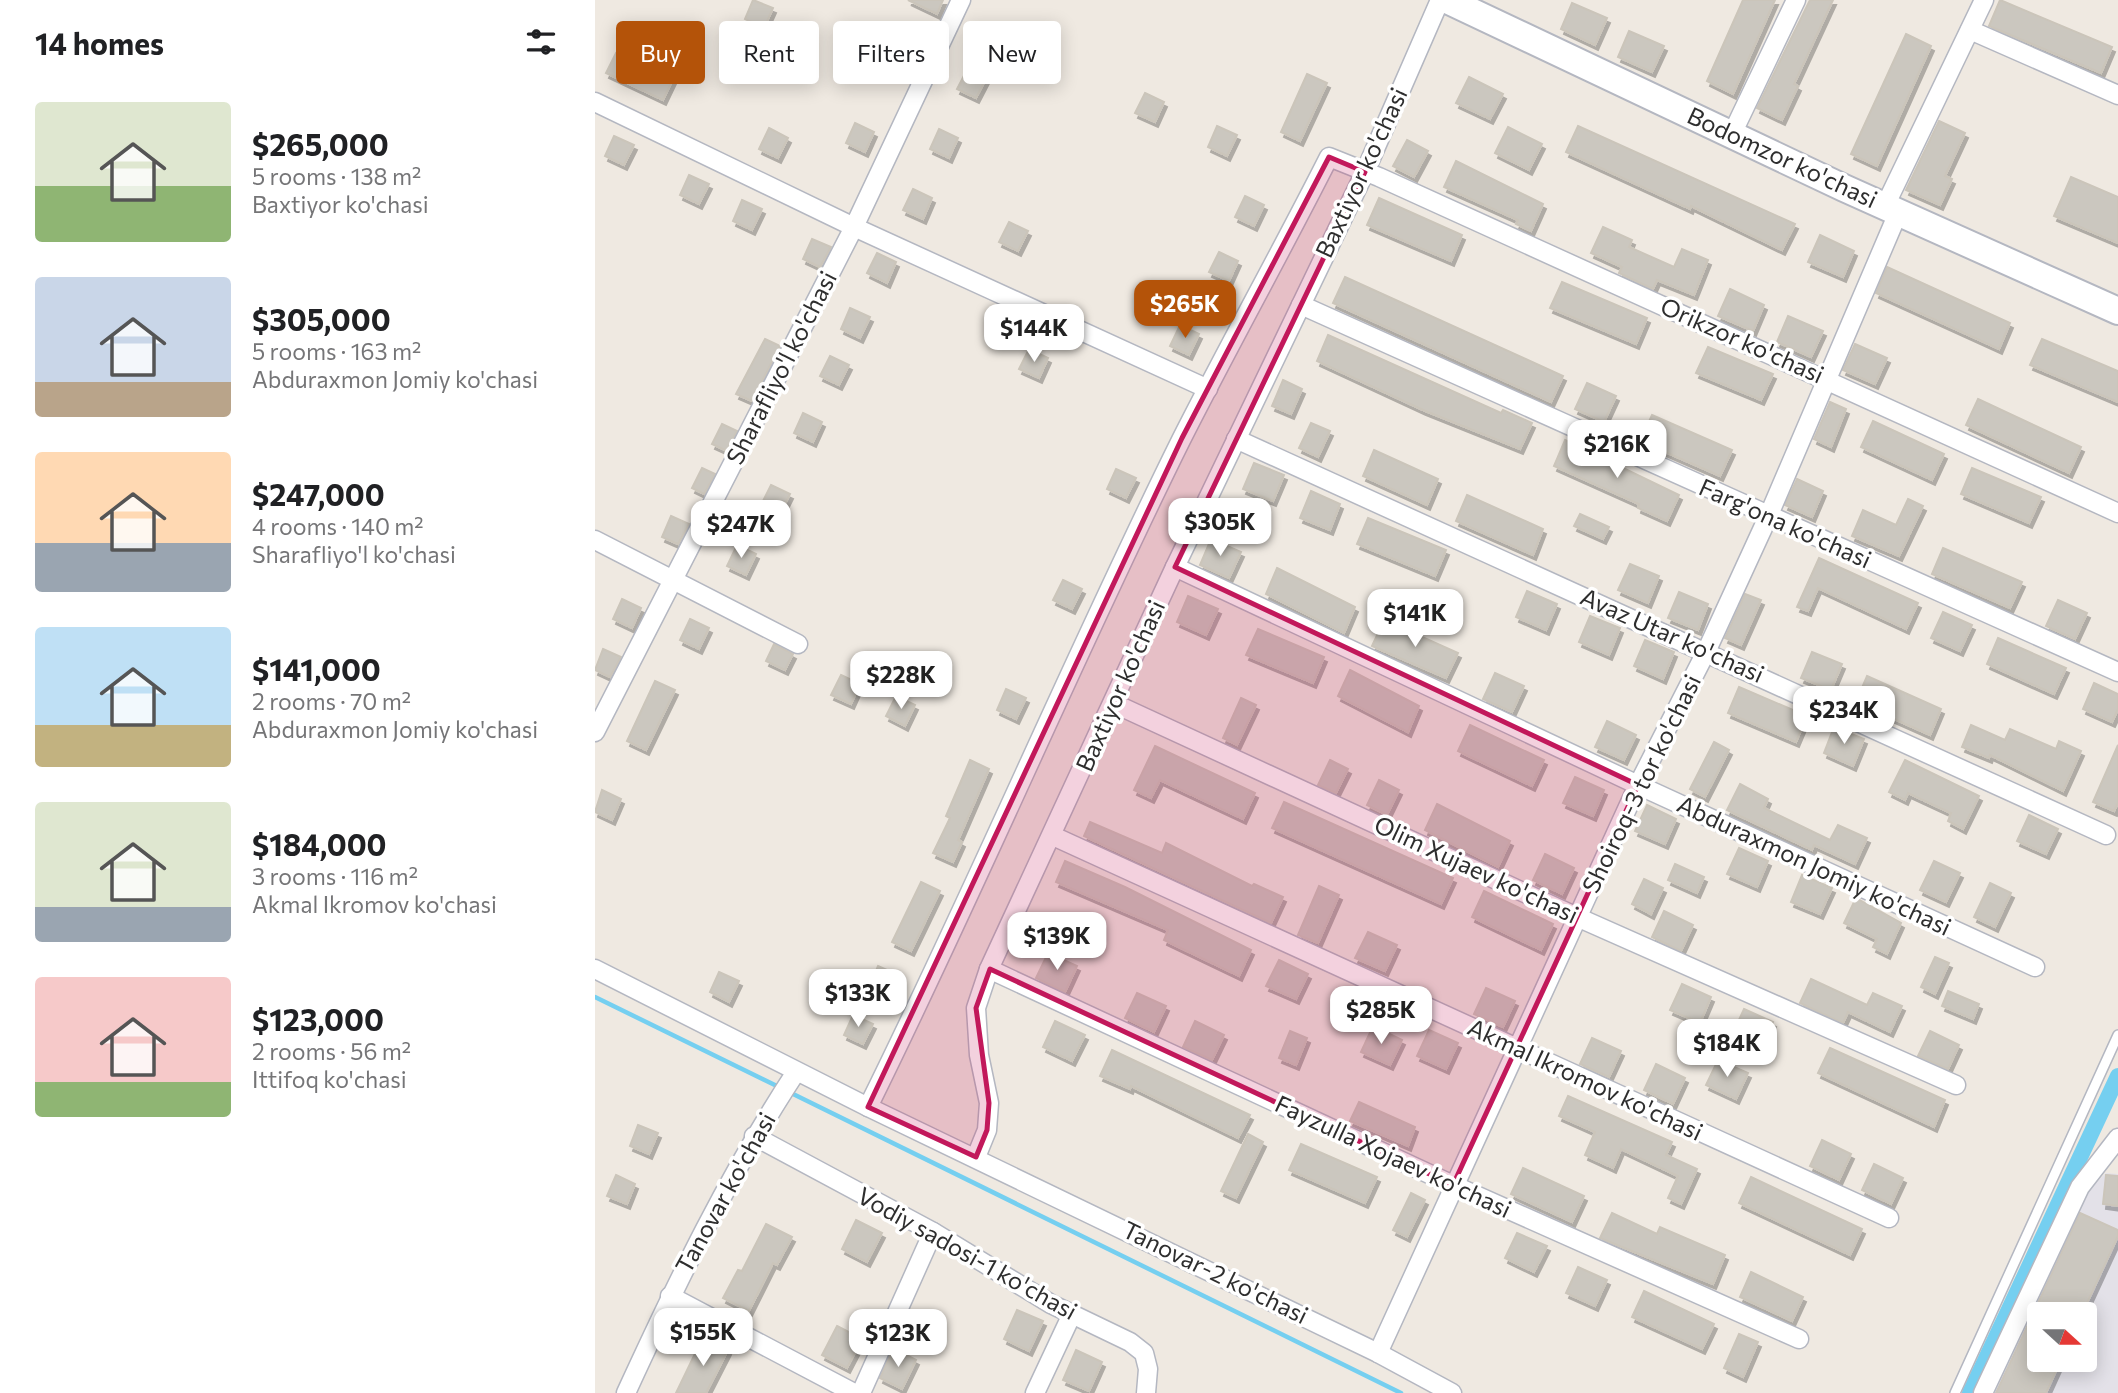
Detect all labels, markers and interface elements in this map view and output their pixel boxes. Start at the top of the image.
chip: Buy [616,21,705,84]
chip: Rent [719,21,819,84]
chip: Filters [833,21,949,84]
chip: New [963,21,1061,84]
icon: filters [522,23,560,61]
text: 14 homes [35,24,164,61]
street label: Baxtiyor ko'chasi [1309,83,1413,262]
street label: Bodomzor ko'chasi [1683,100,1882,213]
text: $265,000 [252,125,389,162]
icon: home [91,130,175,214]
text: 5 rooms · 138 m² [252,162,421,190]
text: Baxtiyor ko'chasi [252,190,429,218]
street label: Sharafliyo'l ko'chasi [719,266,842,469]
pin: $265K [1136,280,1234,340]
text: $265K [1150,289,1220,317]
street label: Orikzor ko'chasi [1656,291,1829,389]
text: $305,000 [252,300,391,337]
pin: $144K [985,304,1083,364]
icon: home [91,305,175,389]
text: $144K [1000,313,1068,341]
text: 5 rooms · 163 m² [252,337,421,365]
text: Abduraxmon Jomiy ko'chasi [252,365,538,393]
pin: $216K [1568,420,1666,480]
text: $216K [1584,429,1650,457]
street label: Farg'ona ko'chasi [1695,472,1876,574]
text: $247,000 [252,475,385,512]
icon: home [91,480,175,564]
pin: $305K [1171,498,1269,558]
pin: $247K [692,500,790,560]
text: $305K [1184,507,1256,535]
text: $247K [707,509,775,537]
text: 4 rooms · 140 m² [252,512,424,540]
text: Sharafliyo'l ko'chasi [252,540,456,568]
street label: Avaz Utar ko'chasi [1576,581,1769,688]
pin: $141K [1366,590,1464,649]
street label: Baxtiyor ko'chasi [1069,595,1170,775]
text: $141K [1383,598,1447,626]
text: $141,000 [252,650,381,687]
pin: $228K [852,652,950,711]
icon: home [91,655,175,739]
text: $228K [866,660,936,688]
street label: Shoiroq-3 tor ko'chasi [1575,669,1706,897]
pin: $234K [1795,686,1893,746]
text: 2 rooms · 70 m² [252,687,411,715]
text: $234K [1809,695,1879,723]
text: Abduraxmon Jomiy ko'chasi [252,715,538,743]
street label: Abduraxmon Jomiy ko'chasi [1673,788,1956,941]
street label: Olim Xujaev ko'chasi [1370,809,1583,929]
text: $184,000 [252,825,387,862]
icon: home [91,830,175,914]
text: 3 rooms · 116 m² [252,862,418,890]
text: Akmal Ikromov ko'chasi [252,890,497,918]
pin: $139K [1008,912,1106,972]
text: $139K [1023,921,1091,949]
pin: $133K [809,970,907,1029]
text: $133K [825,978,891,1006]
pin: $285K [1332,986,1430,1046]
text: $285K [1346,995,1416,1023]
text: $123,000 [252,1000,384,1037]
icon: home [91,1005,175,1089]
street label: Akmal Ikromov ko'chasi [1464,1011,1708,1146]
pin: $184K [1678,1020,1776,1079]
text: $184K [1693,1028,1761,1056]
text: 2 rooms · 56 m² [252,1037,411,1065]
text: Ittifoq ko'chasi [252,1065,407,1093]
street label: Fayzulla Xojaev ko'chasi [1271,1088,1516,1223]
street label: Tanovar ko'chasi [669,1107,781,1278]
street label: Vodiy sadosi-1 ko'chasi [853,1180,1083,1325]
street label: Tanovar-2 ko'chasi [1118,1214,1313,1329]
north arrow [2027,1302,2097,1372]
map controls [2027,1302,2097,1372]
pin: $155K [654,1308,752,1368]
pin: $123K [849,1310,947,1369]
text: $155K [670,1317,736,1345]
text: $123K [865,1318,931,1346]

